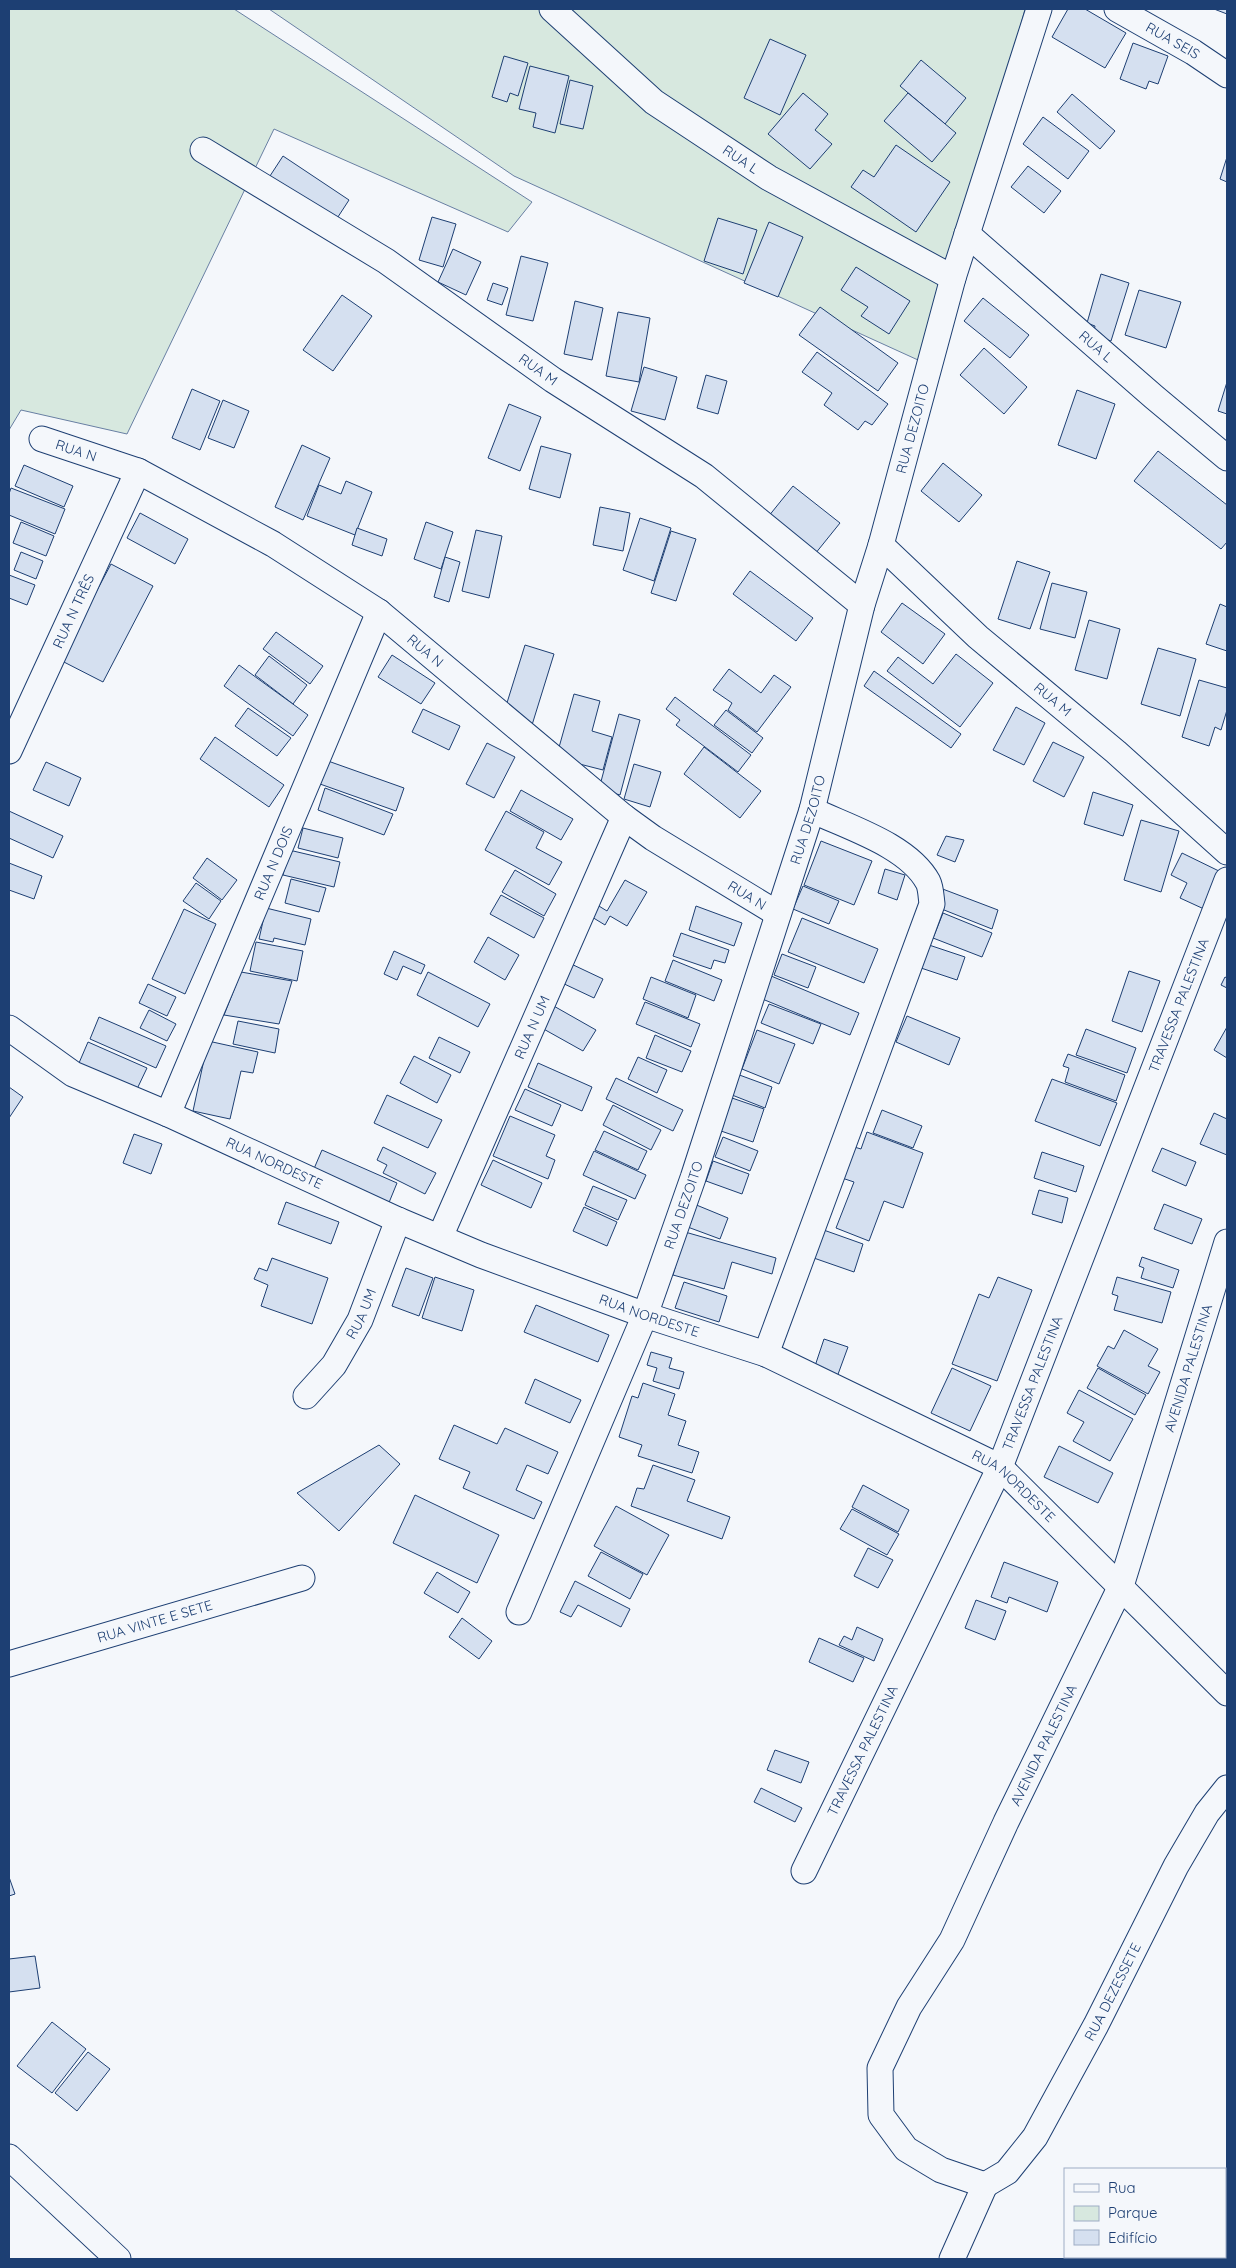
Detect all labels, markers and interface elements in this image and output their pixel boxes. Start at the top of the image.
street label: RUA SEIS [1142,18,1203,63]
street label: RUA L [719,141,763,178]
street label: RUA L [1075,327,1117,366]
street label: RUA M [515,350,561,389]
street label: RUA DEZOITO [892,382,933,475]
street label: RUA N [53,435,99,466]
street label: RUA N TRÊS [49,571,98,651]
street label: RUA N [403,630,447,671]
street label: RUA M [1030,678,1075,720]
street label: RUA DEZOITO [786,773,829,867]
street label: RUA N DOIS [250,824,297,903]
street label: RUA N [724,877,770,914]
street label: TRAVESSA PALESTINA [1144,935,1213,1075]
street label: RUA N UM [510,993,554,1062]
street label: RUA NORDESTE [223,1133,326,1193]
street label: RUA DEZOITO [660,1159,707,1252]
street label: RUA UM [342,1286,380,1342]
street label: RUA NORDESTE [597,1290,702,1341]
street label: AVENIDA PALESTINA [1160,1302,1216,1434]
street label: TRAVESSA PALESTINA [998,1313,1067,1453]
street label: RUA NORDESTE [969,1446,1059,1526]
street label: RUA VINTE E SETE [95,1596,215,1647]
street label: AVENIDA PALESTINA [1006,1681,1081,1809]
street label: TRAVESSA PALESTINA [823,1682,902,1819]
street label: RUA DEZESSETE [1080,1940,1145,2044]
legend [1064,2168,1226,2258]
text: Rua [1108,2178,1136,2197]
text: Parque [1108,2203,1158,2222]
text: Edifício [1108,2228,1157,2247]

